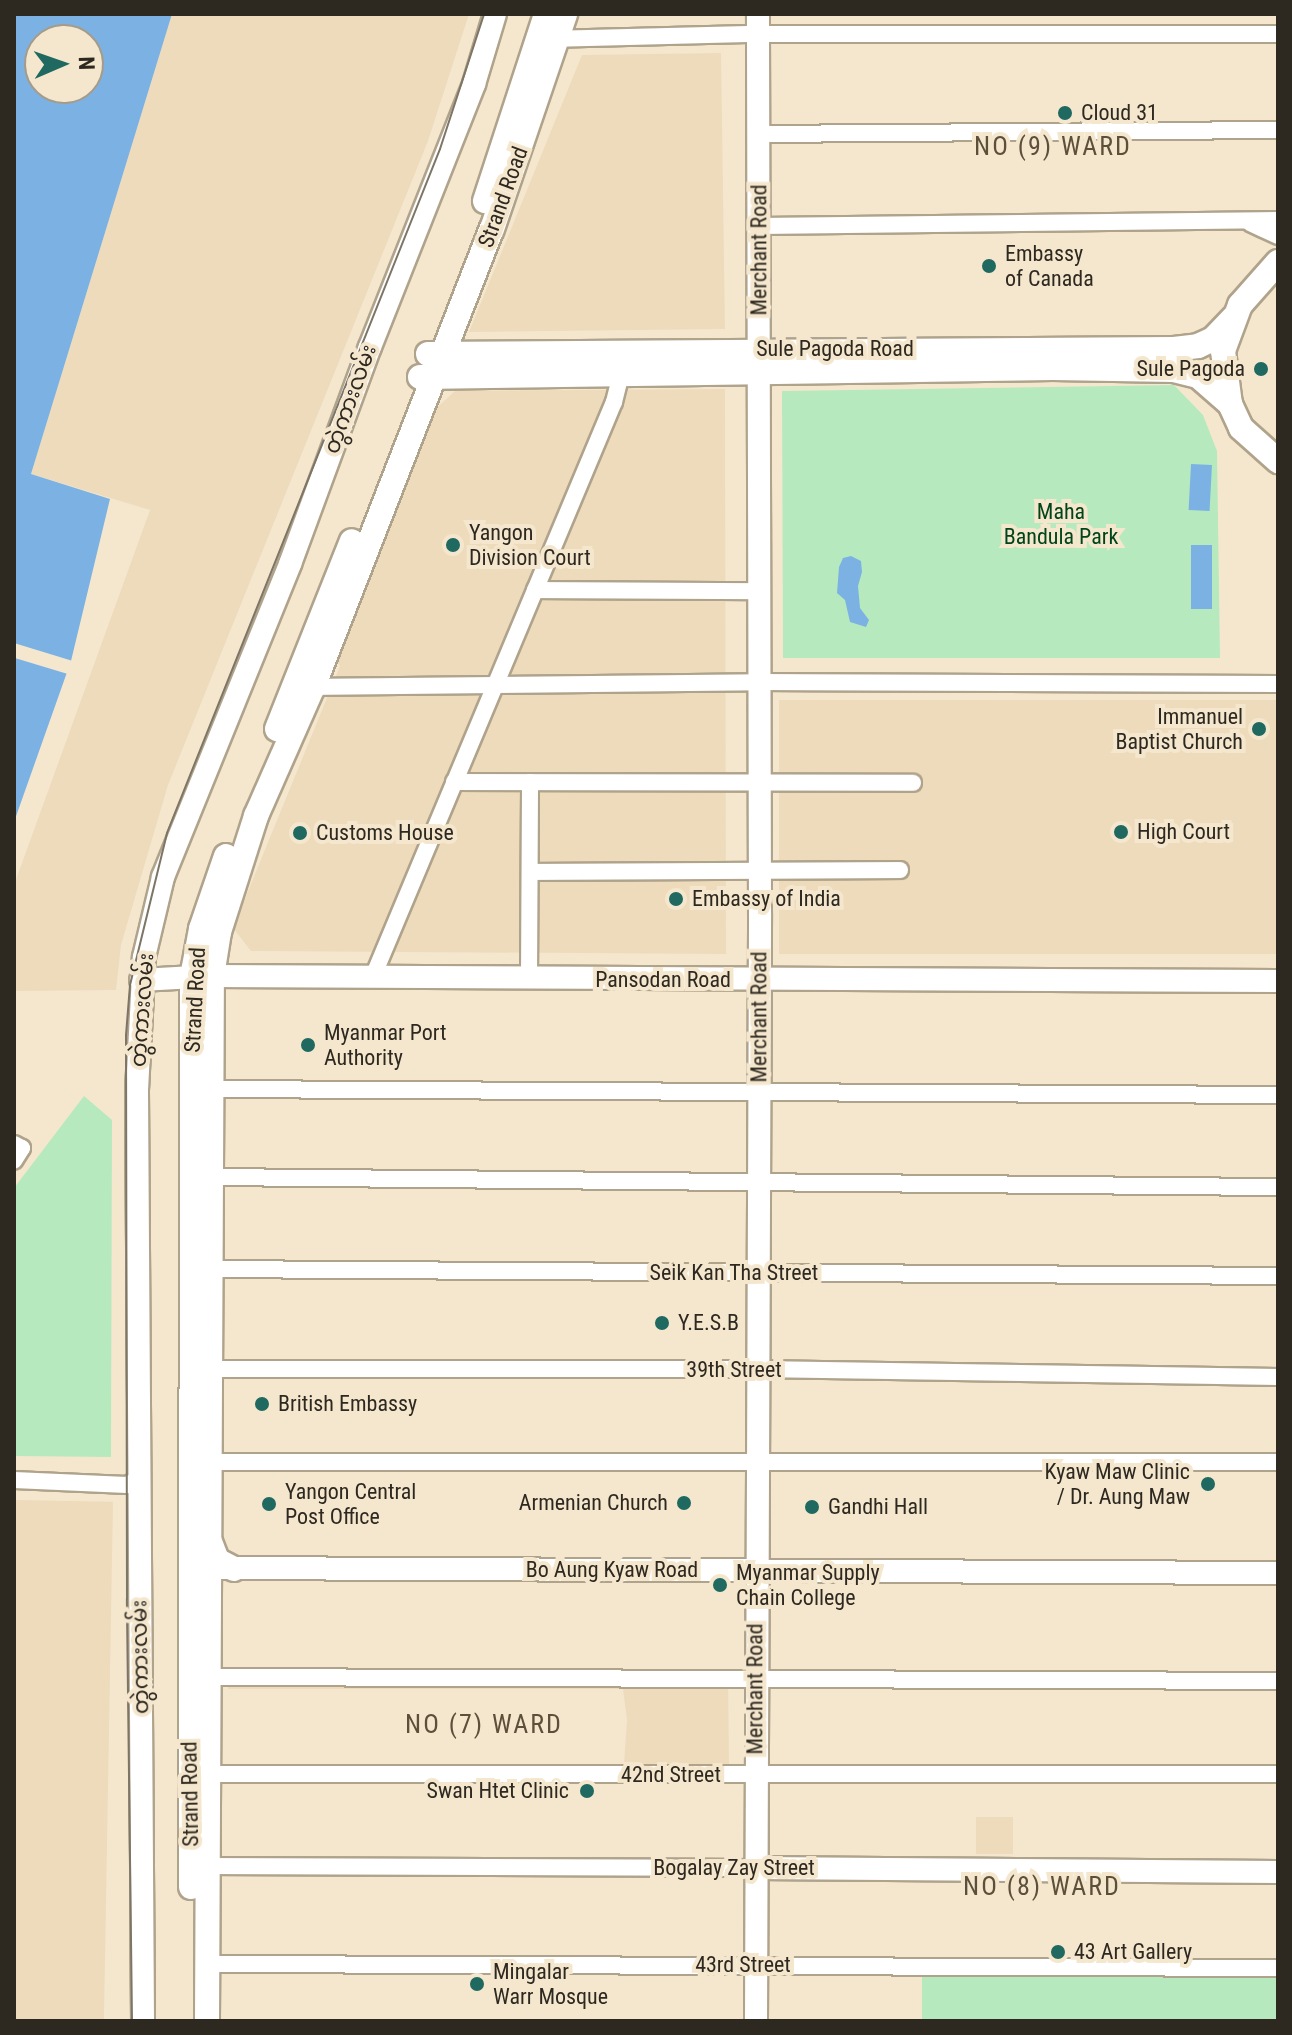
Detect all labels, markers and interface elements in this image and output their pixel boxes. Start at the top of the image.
north arrow [24,24,104,104]
text: N [74,56,99,70]
place label: Cloud 31 [1081,100,1158,126]
marker: Cloud 31 [1056,104,1074,122]
district label: NO (9) WARD [974,131,1132,163]
street label: Strand Road [473,143,533,251]
street label: Merchant Road [746,184,772,316]
place label: Embassy of Canada [1005,240,1094,292]
marker: Embassy of Canada [980,257,998,275]
street label: Sule Pagoda Road [756,336,914,362]
street label: တွဲကားလမ်း [318,341,382,457]
place label: Sule Pagoda [1137,356,1245,382]
marker: Sule Pagoda [1252,360,1270,378]
park label: Maha Bandula Park [1004,498,1118,550]
place label: Yangon Division Court [469,519,591,570]
marker: Yangon Division Court [444,536,462,554]
place label: Immanuel Baptist Church [1115,703,1243,754]
marker: Immanuel Baptist Church [1250,720,1268,738]
place label: High Court [1137,819,1230,845]
place label: Customs House [316,820,454,846]
marker: High Court [1112,823,1130,841]
marker: Customs House [291,824,309,842]
place label: Embassy of India [692,886,841,912]
marker: Embassy of India [667,890,685,908]
street label: Strand Road [179,947,211,1053]
street label: Merchant Road [746,951,772,1083]
street label: တွဲကားလမ်း [125,952,159,1068]
street label: Pansodan Road [595,967,731,993]
place label: Myanmar Port Authority [324,1019,447,1070]
marker: Myanmar Port Authority [299,1036,317,1054]
street label: Seik Kan Tha Street [649,1260,819,1286]
place label: Y.E.S.B [678,1310,739,1336]
marker: Y.E.S.B [653,1314,671,1332]
street label: 39th Street [686,1357,782,1383]
place label: British Embassy [278,1391,417,1417]
marker: British Embassy [253,1395,271,1413]
place label: Kyaw Maw Clinic / Dr. Aung Maw [1045,1458,1190,1510]
marker: Kyaw Maw Clinic / Dr. Aung Maw [1197,1473,1219,1495]
place label: Yangon Central Post Office [285,1478,416,1530]
place label: Armenian Church [519,1490,668,1516]
marker: Armenian Church [675,1494,693,1512]
place label: Gandhi Hall [828,1494,928,1520]
marker: Yangon Central Post Office [260,1495,278,1513]
marker: Gandhi Hall [803,1498,821,1516]
street label: Bo Aung Kyaw Road [526,1557,698,1583]
place label: Myanmar Supply Chain College [736,1559,880,1610]
marker: Myanmar Supply Chain College [711,1576,729,1594]
street label: တွဲကားလမ်း [126,1600,154,1714]
street label: Merchant Road [742,1623,768,1755]
district label: NO (7) WARD [405,1709,563,1741]
street label: Strand Road [176,1741,204,1847]
street label: 42nd Street [621,1762,721,1788]
place label: Swan Htet Clinic [427,1778,569,1804]
marker: Swan Htet Clinic [576,1780,598,1802]
street label: Bogalay Zay Street [653,1855,815,1881]
district label: NO (8) WARD [963,1871,1121,1903]
place label: 43 Art Gallery [1074,1939,1192,1965]
marker: 43 Art Gallery [1049,1943,1067,1961]
street label: 43rd Street [695,1952,791,1978]
place label: Mingalar Warr Mosque [493,1958,608,2010]
marker: Mingalar Warr Mosque [468,1975,486,1993]

